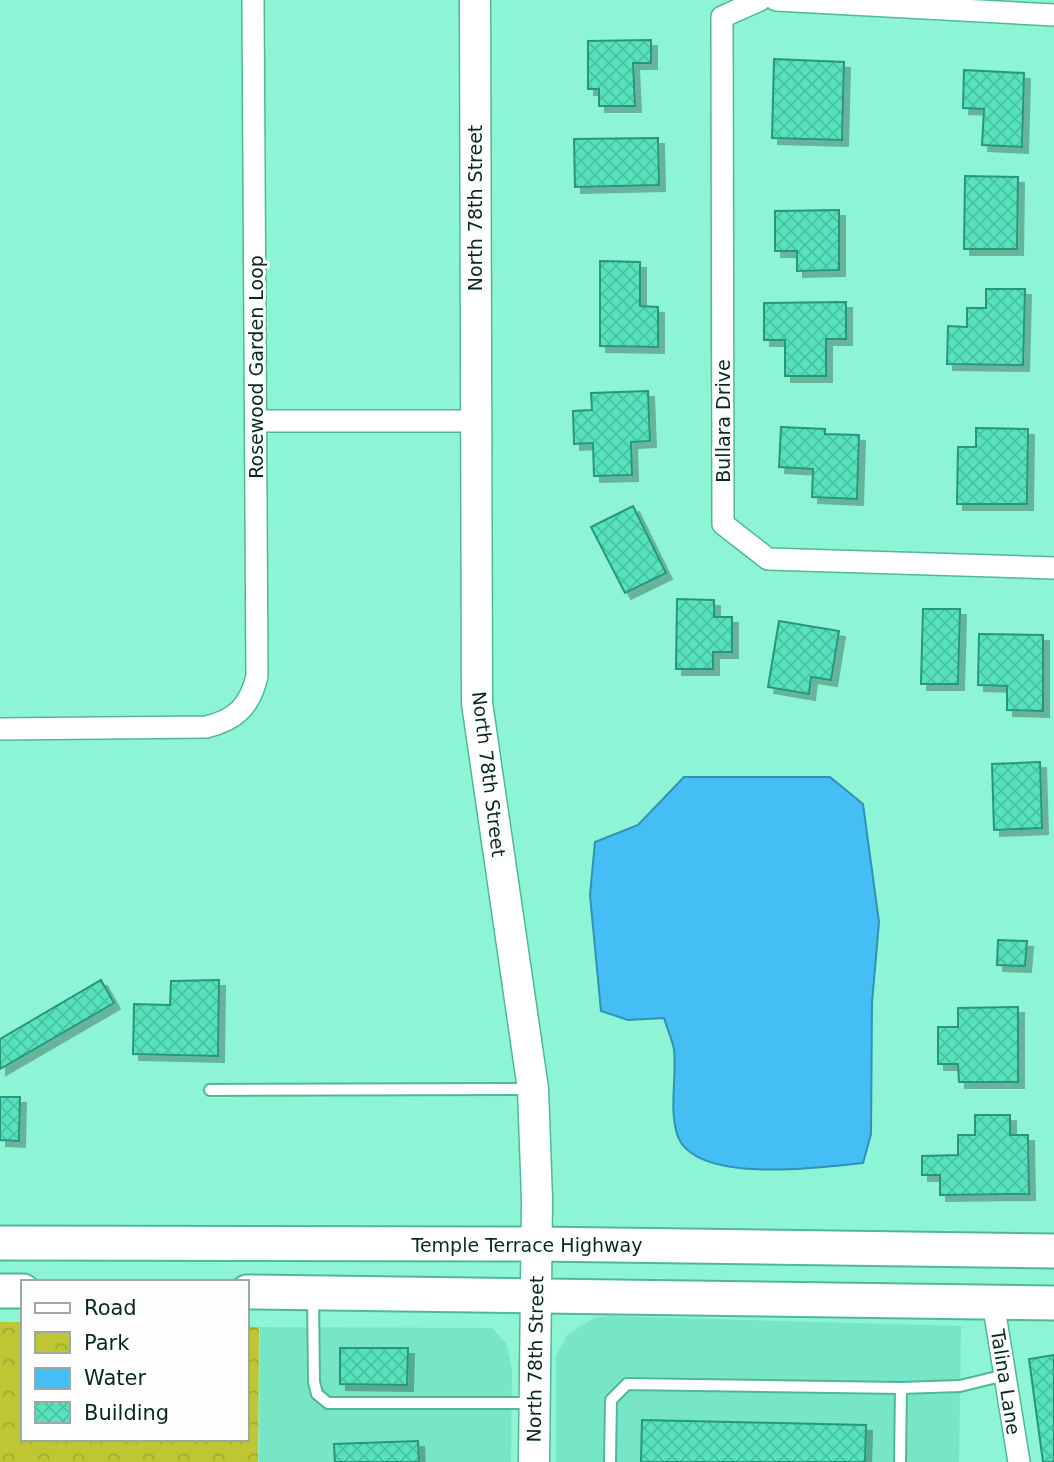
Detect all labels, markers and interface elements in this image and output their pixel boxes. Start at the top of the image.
street label: North 78th Street [464,125,486,291]
street label: Rosewood Garden Loop [245,255,267,479]
street label: Bullara Drive [712,359,734,483]
street label: North 78th Street [468,690,510,858]
street label: Temple Terrace Highway [411,1234,642,1256]
street label: North 78th Street [523,1276,547,1442]
legend [21,1280,248,1441]
text: Road [84,1296,137,1320]
street label: Talina Lane [987,1327,1025,1436]
text: Park [84,1331,130,1355]
text: Water [84,1366,146,1390]
text: Building [84,1401,169,1425]

